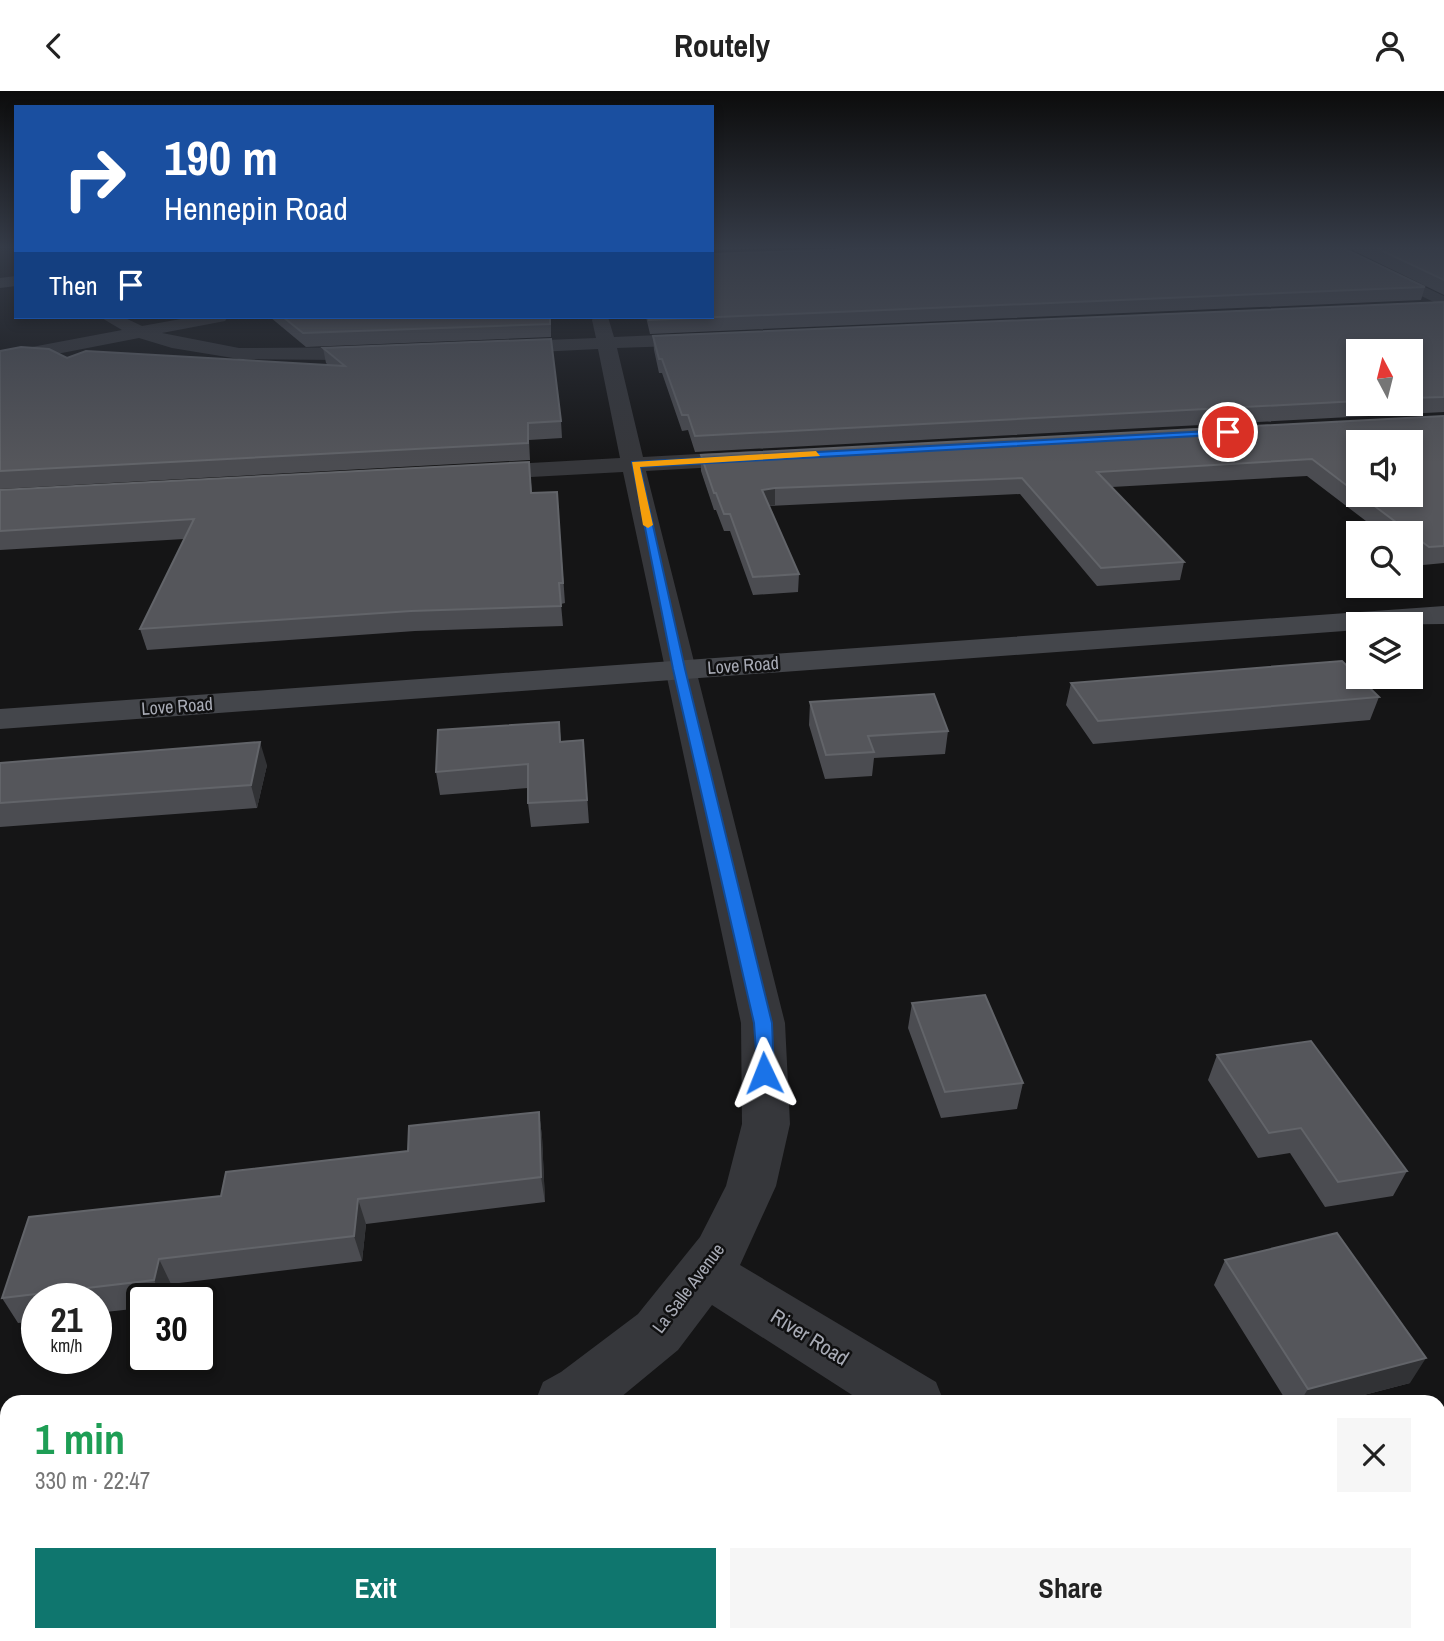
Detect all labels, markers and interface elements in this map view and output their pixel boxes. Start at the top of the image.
text: Routely [674,24,770,67]
icon: back [35,27,73,65]
icon: person [1371,27,1409,65]
text: 190 m [164,124,278,190]
icon: right [49,133,140,224]
text: Hennepin Road [164,187,348,230]
icon: arrive [112,266,150,304]
text: Then [49,268,98,303]
north arrow [1346,339,1423,417]
map controls [1346,339,1423,689]
pin [1198,402,1258,462]
icon: arrive [1209,413,1247,451]
button: sound [1346,430,1423,507]
button: search [1346,521,1423,598]
button: layers [1346,612,1423,689]
street label: Love Road [707,650,779,680]
street label: Love Road [141,691,213,721]
position arrow [727,1036,801,1110]
street label: La Salle Avenue [646,1238,730,1338]
speed limit sign: 30 [126,1283,217,1374]
text: 21 [51,1296,82,1343]
street label: River Road [765,1302,855,1372]
text: km/h [51,1333,83,1358]
text: 1 min [35,1411,125,1467]
button: close [1337,1418,1411,1492]
text: 330 m · 22:47 [35,1465,150,1496]
button: Exit [35,1548,716,1628]
button: Share [730,1548,1411,1628]

